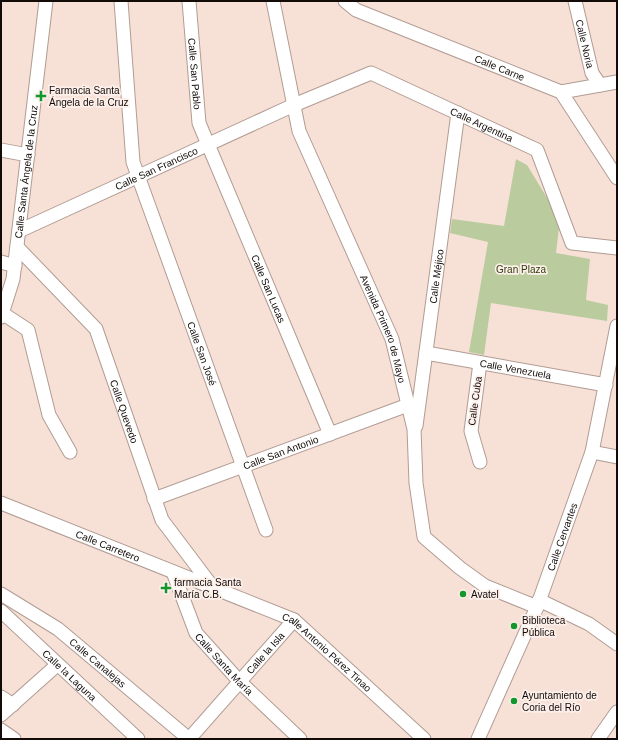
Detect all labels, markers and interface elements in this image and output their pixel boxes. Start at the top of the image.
street label: Calle Noria [574,18,596,70]
street label: Calle San Pablo [187,38,203,110]
street label: Calle Carne [473,53,527,83]
place label: Farmacia Santa Ángela de la Cruz [49,85,129,108]
marker: Farmacia Santa Ángela de la Cruz [36,91,46,101]
street label: Calle Santa Ángela de la Cruz [12,104,39,239]
street label: Calle Argentina [449,105,515,144]
street label: Calle San Francisco [113,144,200,192]
street label: Calle Méjico [427,248,445,304]
street label: Calle San Lucas [250,253,288,324]
park label: Gran Plaza [496,264,546,275]
street label: Avenida Primero de Mayo [358,273,408,385]
street label: Calle San José [186,320,219,387]
street label: Calle Venezuela [479,357,553,381]
street label: Calle Cuba [466,375,484,426]
street label: Calle Quevedo [108,378,141,445]
street label: Calle San Antonio [241,433,320,471]
street label: Calle Cervantes [545,501,579,572]
street label: Calle Carretero [74,528,142,564]
place label: farmacia Santa María C.B. [174,577,242,600]
marker: farmacia Santa María C.B. [161,583,171,593]
marker: Avatel [458,589,468,599]
place label: Avatel [471,589,499,600]
street label: Calle Antonio Pérez Tinao [281,610,374,694]
place label: Biblioteca Pública [522,615,566,638]
marker: Biblioteca Pública [509,621,519,631]
street label: Calle la Isla [244,629,287,676]
street label: Calle Santa María [193,631,256,697]
street label: Calle Canalejas [68,636,128,689]
street label: Calle la Laguna [41,647,99,703]
place label: Ayuntamiento de Coria del Río [522,690,597,713]
marker: Ayuntamiento de Coria del Río [509,696,519,706]

